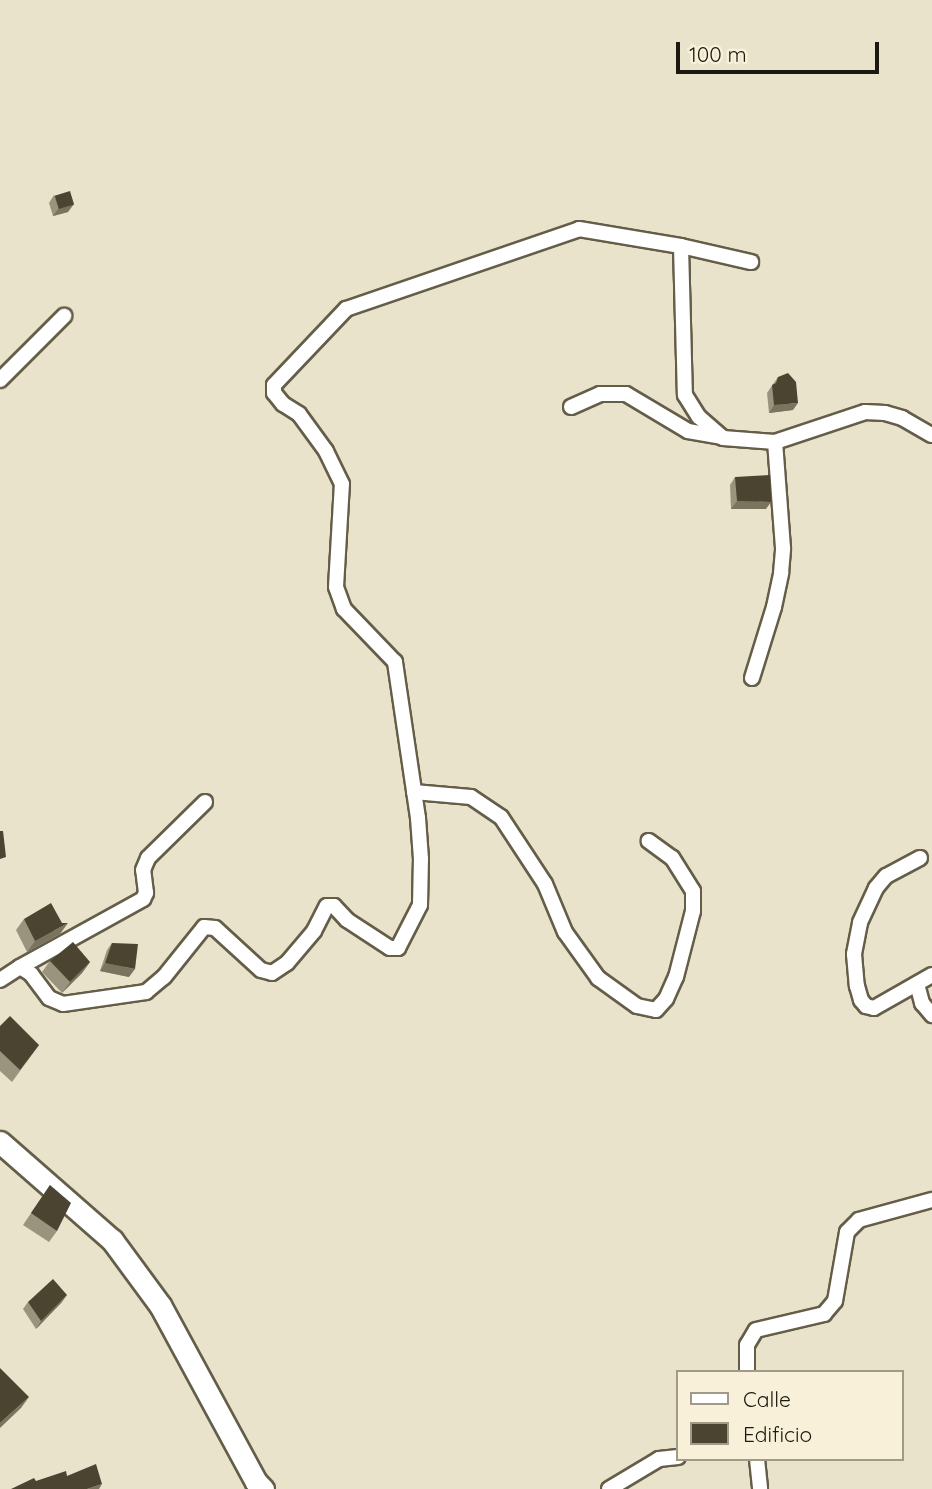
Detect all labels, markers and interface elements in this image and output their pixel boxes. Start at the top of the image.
scale bar [680,28,883,72]
text: 100 m [689,41,747,67]
legend [676,1370,904,1461]
text: Calle [743,1386,791,1412]
text: Edificio [743,1421,812,1447]

